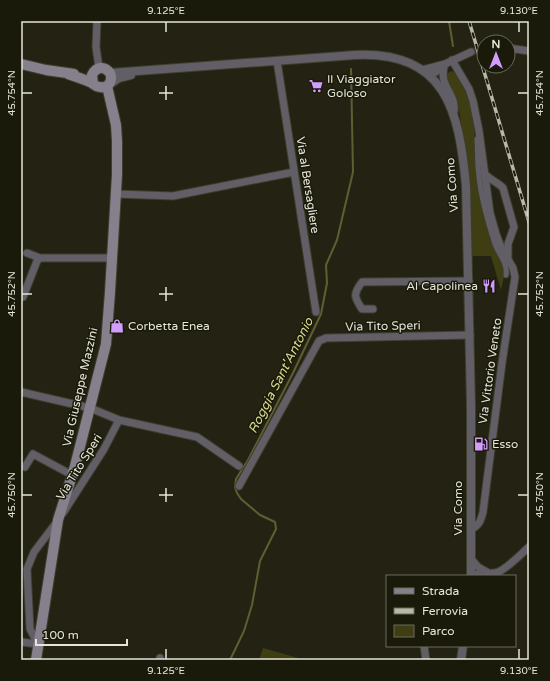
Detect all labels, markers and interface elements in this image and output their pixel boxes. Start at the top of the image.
text: 9.125°E [147,5,185,17]
text: 9.130°E [500,5,538,17]
north arrow [476,34,516,74]
text: N [492,38,500,51]
text: 45.754°N [6,70,18,116]
text: 45.754°N [534,70,546,116]
place label: Il Viaggiator Goloso [327,72,396,100]
supermarket icon: Il Viaggiator Goloso [308,78,324,94]
street label: Via al Bersagliere [293,136,323,235]
street label: Via Como [443,157,461,213]
text: 45.752°N [6,271,18,317]
text: 45.752°N [534,271,546,317]
restaurant icon: Al Capolinea [481,278,497,294]
place label: Al Capolinea [406,279,478,293]
water label: Roggia Sant'Antonio [245,314,317,436]
street label: Via Vittorio Veneto [476,317,504,425]
shop icon: Corbetta Enea [109,318,125,334]
street label: Via Tito Speri [345,318,421,334]
place label: Corbetta Enea [128,319,210,333]
street label: Via Giuseppe Mazzini [59,326,101,448]
street label: Via Tito Speri [53,431,105,503]
fuel station icon: Esso [473,436,489,452]
place label: Esso [492,437,518,451]
text: 45.750°N [6,472,18,518]
text: 45.750°N [534,472,546,518]
street label: Via Como [451,481,465,535]
legend [386,575,516,647]
text: Strada [422,584,459,598]
text: Ferrovia [422,604,468,618]
scale bar [36,621,127,647]
text: Parco [422,624,455,638]
text: 100 m [42,628,79,642]
text: 9.125°E [147,665,185,677]
text: 9.130°E [500,665,538,677]

